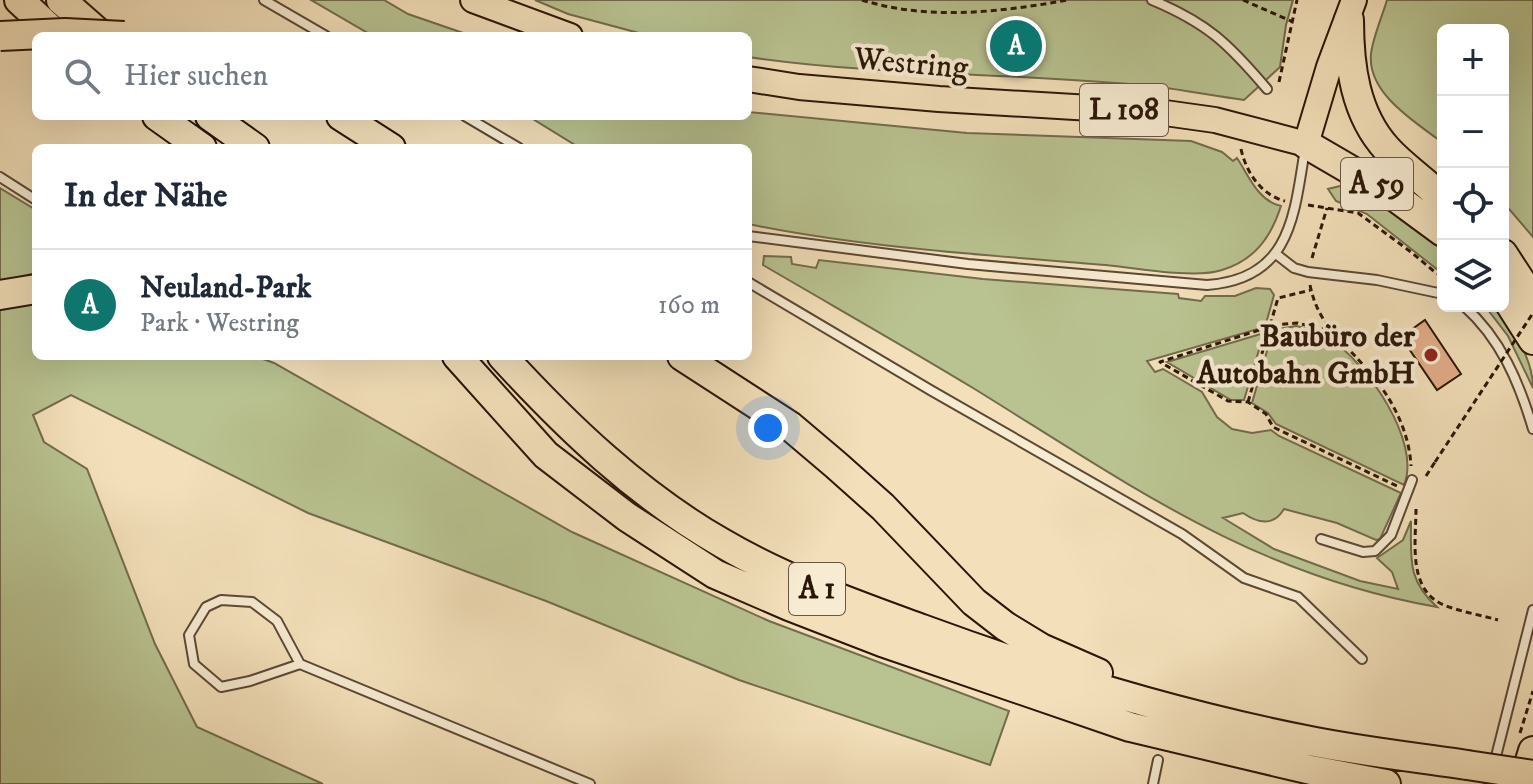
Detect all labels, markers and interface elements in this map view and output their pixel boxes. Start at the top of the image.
pin: A [990,16,1042,76]
map controls [1437,24,1509,312]
button: + [1437,24,1509,96]
search box [32,32,752,120]
street label: Westring [851,39,970,89]
icon: search [60,54,104,98]
text: Hier suchen [124,58,268,95]
road number: L 108 [1080,84,1168,136]
button: − [1437,96,1509,168]
road number: A 59 [1341,158,1413,210]
button: locate [1437,168,1509,240]
text: In der Nähe [64,175,227,217]
button: layers [1437,240,1509,312]
text: Neuland-Park [140,270,312,307]
text: A [82,289,98,322]
text: 160 m [658,289,720,322]
text: Park · Westring [140,307,299,340]
place label: Baubüro der Autobahn GmbH [1196,317,1416,394]
marker: Baubüro der Autobahn GmbH [1422,346,1440,364]
your location [748,408,788,448]
road number: A 1 [789,563,845,615]

